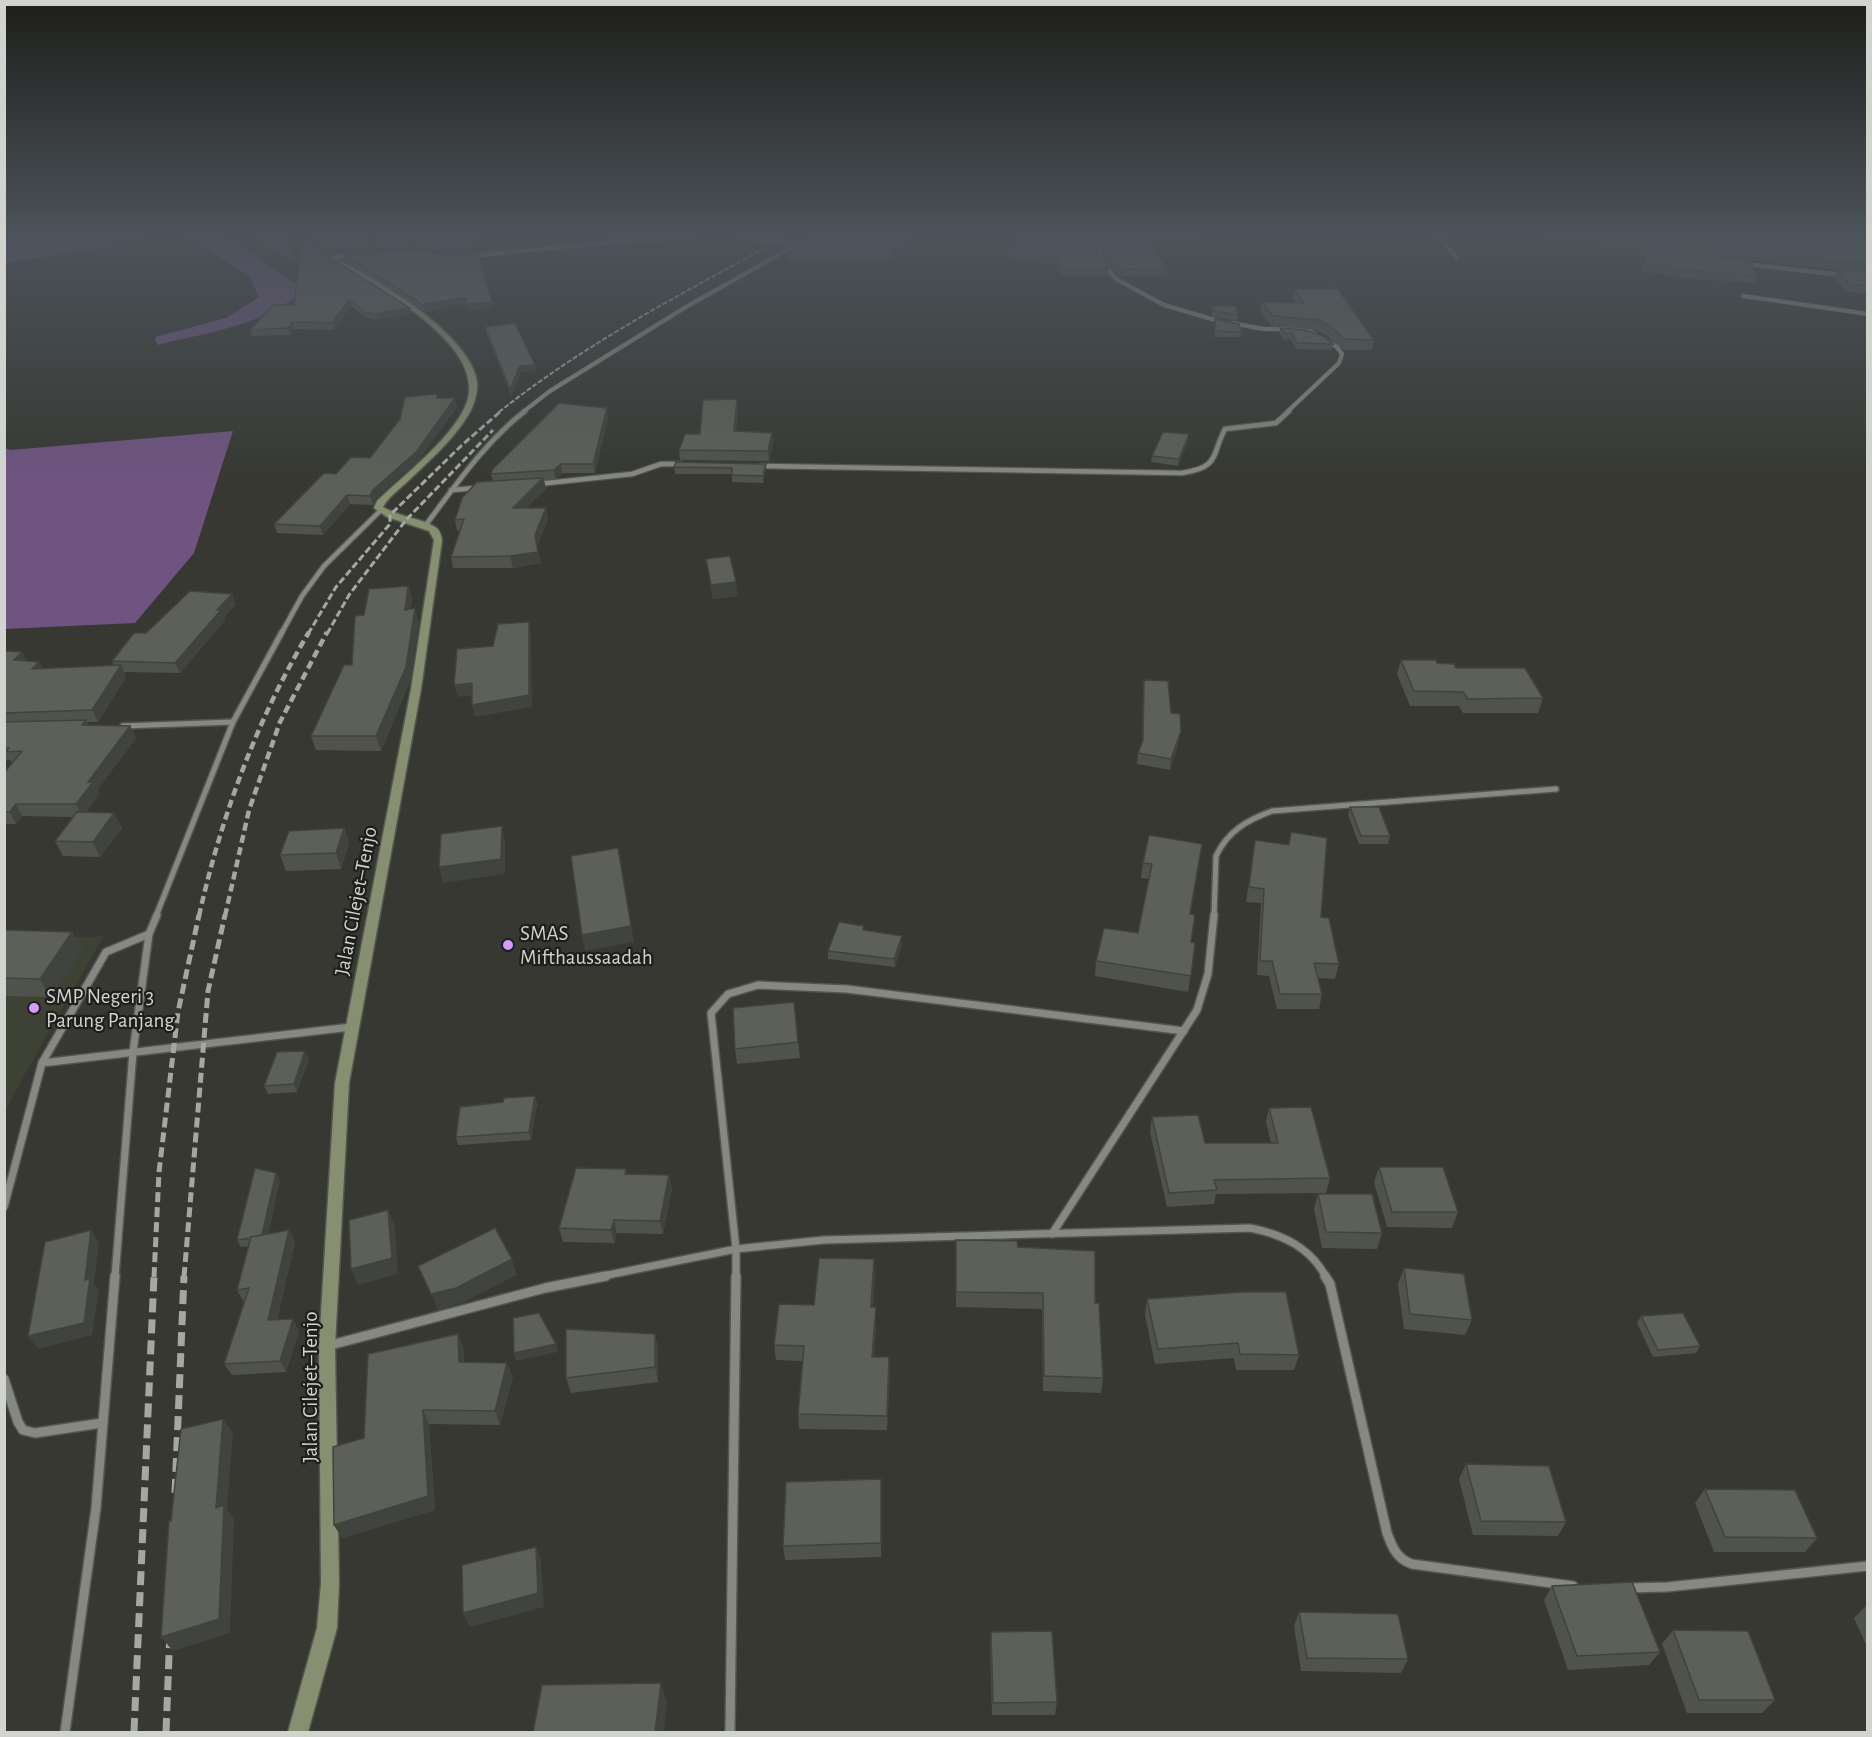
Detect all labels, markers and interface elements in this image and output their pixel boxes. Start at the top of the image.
street label: Jalan Cilejet–Tenjo [331,825,381,977]
place label: SMAS Mifthaussaadah [520,923,653,968]
marker: SMAS Mifthaussaadah [501,938,515,952]
place label: SMP Negeri 3 Parung Panjang [46,986,175,1031]
marker: SMP Negeri 3 Parung Panjang [27,1001,41,1015]
street label: Jalan Cilejet–Tenjo [300,1311,321,1463]

